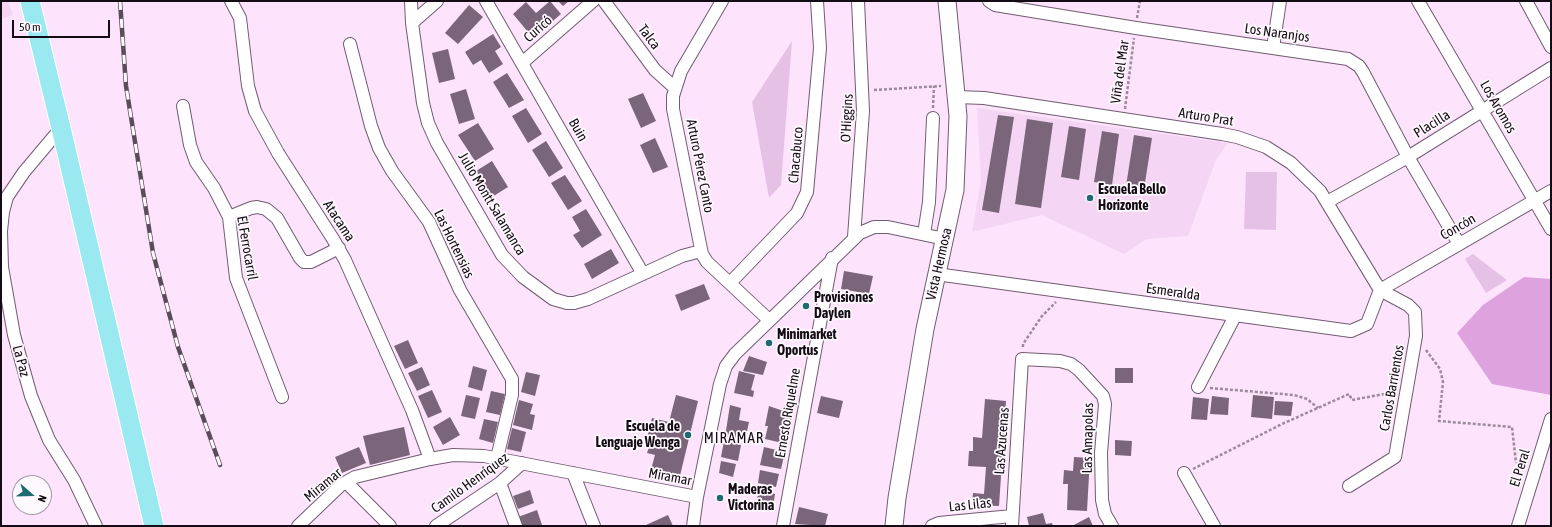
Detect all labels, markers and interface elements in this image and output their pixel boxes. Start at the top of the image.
scale bar [14,12,112,38]
street label: Curicó [520,12,556,46]
text: 50 m [19,20,41,34]
street label: Los Naranjos [1243,20,1311,46]
street label: Talca [634,21,664,53]
street label: Viña del Mar [1107,39,1133,105]
street label: Los Aromos [1476,78,1520,136]
street label: O'Higgins [837,93,857,143]
street label: Arturo Prat [1177,104,1235,130]
street label: Placilla [1411,106,1453,142]
street label: Buin [565,116,591,144]
street label: Arturo Pérez Canto [683,118,717,214]
street label: Chacabuco [785,126,807,184]
street label: Julio Montt Salamanca [455,149,529,259]
place label: Escuela Bello Horizonte [1098,182,1166,214]
marker: Escuela Bello Horizonte [1085,193,1095,203]
street label: Atacama [320,197,358,245]
street label: Las Hortensias [430,207,478,281]
street label: Concón [1437,210,1479,244]
street label: El Ferrocarril [233,215,261,281]
street label: Vista Hermosa [922,226,956,302]
street label: Esmeralda [1145,280,1201,304]
place label: Provisiones Daylen [814,290,873,322]
marker: Provisiones Daylen [801,301,811,311]
place label: Minimarket Oportus [777,327,837,360]
marker: Minimarket Oportus [764,338,774,348]
street label: La Paz [9,343,33,379]
street label: Carlos Barrientos [1376,344,1408,432]
street label: Ernesto Riquelme [772,367,804,459]
street label: Las Amapolas [1079,403,1097,473]
street label: Las Azucenas [991,407,1013,475]
place label: Escuela de Lenguaje Wenga [596,419,680,452]
district label: MIRAMAR [704,429,764,447]
marker: Escuela de Lenguaje Wenga [683,430,693,440]
street label: El Peral [1506,447,1534,489]
street label: Camilo Henríquez [428,449,512,517]
street label: Miramar [301,465,345,505]
street label: Miramar [647,465,693,489]
north arrow [12,475,52,515]
place label: Maderas Victorina [728,482,774,514]
marker: Maderas Victorina [715,493,725,503]
text: N [36,494,49,504]
street label: Las Lilas [948,494,992,516]

